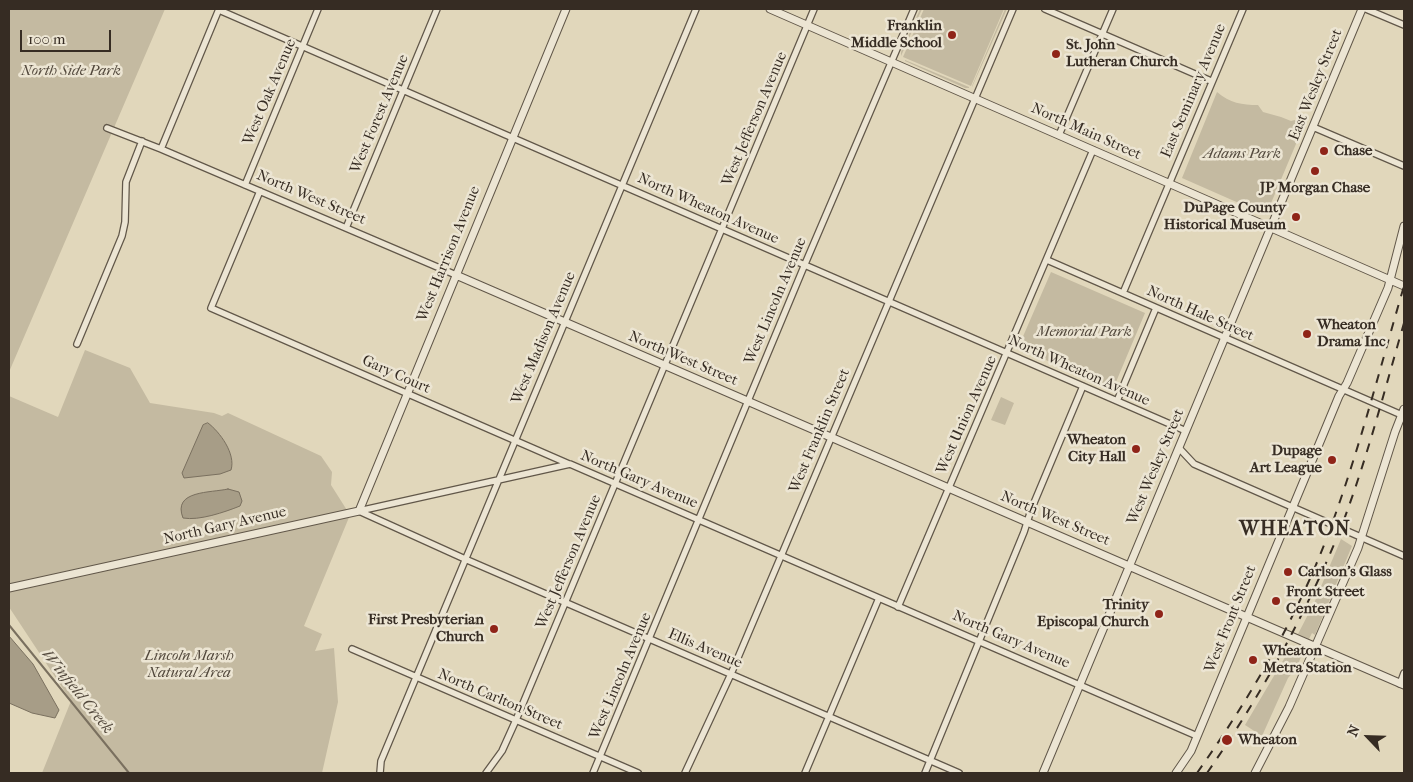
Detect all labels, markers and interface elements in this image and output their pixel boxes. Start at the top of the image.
place label: Franklin Middle School [851,17,942,52]
scale bar [22,20,114,52]
street label: East Seminary Avenue [1158,21,1230,161]
street label: East Wesley Street [1285,27,1347,143]
marker: Franklin Middle School [946,29,958,41]
text: 100 m [28,30,66,48]
street label: West Oak Avenue [240,36,300,148]
place label: St. John Lutheran Church [1066,36,1178,71]
marker: St. John Lutheran Church [1050,48,1062,60]
street label: West Jefferson Avenue [719,49,791,189]
street label: West Forest Avenue [347,52,413,176]
park label: North Side Park [21,62,121,80]
street label: North Main Street [1028,100,1144,164]
place label: Chase [1334,142,1372,160]
park label: Adams Park [1203,145,1281,163]
marker: Chase [1318,145,1330,157]
marker: JP Morgan Chase [1309,165,1321,177]
street label: North West Street [254,167,368,229]
street label: North Wheaton Avenue [635,170,781,248]
place label: JP Morgan Chase [1260,179,1370,197]
street label: West Harrison Avenue [414,184,484,324]
place label: DuPage County Historical Museum [1164,199,1286,234]
marker: DuPage County Historical Museum [1290,211,1302,223]
street label: West Lincoln Avenue [741,235,811,367]
street label: West Madison Avenue [508,269,580,407]
street label: North Hale Street [1144,282,1256,346]
place label: Wheaton Drama Inc [1317,316,1385,351]
park label: Memorial Park [1036,323,1132,341]
street label: North West Street [626,328,740,390]
marker: Wheaton Drama Inc [1301,328,1313,340]
street label: North Wheaton Avenue [1006,332,1152,410]
street label: Gary Court [359,352,433,398]
street label: West Union Avenue [933,353,1001,477]
street label: West Franklin Street [786,366,854,496]
street label: West Wesley Street [1124,406,1188,528]
place label: Wheaton City Hall [1067,431,1126,466]
place label: Dupage Art League [1250,442,1322,477]
marker: Wheaton City Hall [1130,443,1142,455]
street label: North Gary Avenue [578,447,700,513]
marker: Dupage Art League [1326,454,1338,466]
street label: North West Street [998,488,1112,550]
street label: West Jefferson Avenue [533,492,605,632]
street label: North Gary Avenue [162,503,288,549]
district label: WHEATON [1238,518,1352,542]
street label: West Front Street [1201,563,1261,675]
place label: Carlson's Glass [1298,563,1392,581]
marker: Carlson's Glass [1282,566,1294,578]
place label: Front Street Center [1286,583,1365,618]
marker: Front Street Center [1270,595,1282,607]
place label: Trinity Episcopal Church [1037,596,1149,631]
street label: North Gary Avenue [950,607,1072,673]
marker: Trinity Episcopal Church [1153,608,1165,620]
street label: West Lincoln Avenue [586,610,656,742]
place label: First Presbyterian Church [368,611,484,646]
marker: First Presbyterian Church [488,623,500,635]
street label: Ellis Avenue [665,625,745,673]
place label: Wheaton Metra Station [1263,642,1352,677]
water label: Winfield Creek [37,646,117,738]
park label: Lincoln Marsh Natural Area [144,647,234,682]
marker: Wheaton Metra Station [1247,654,1259,666]
street label: North Carlton Street [435,666,565,734]
north arrow [1343,712,1393,762]
text: N [1344,722,1364,739]
place label: Wheaton [1238,731,1297,749]
marker: Wheaton [1220,733,1234,747]

